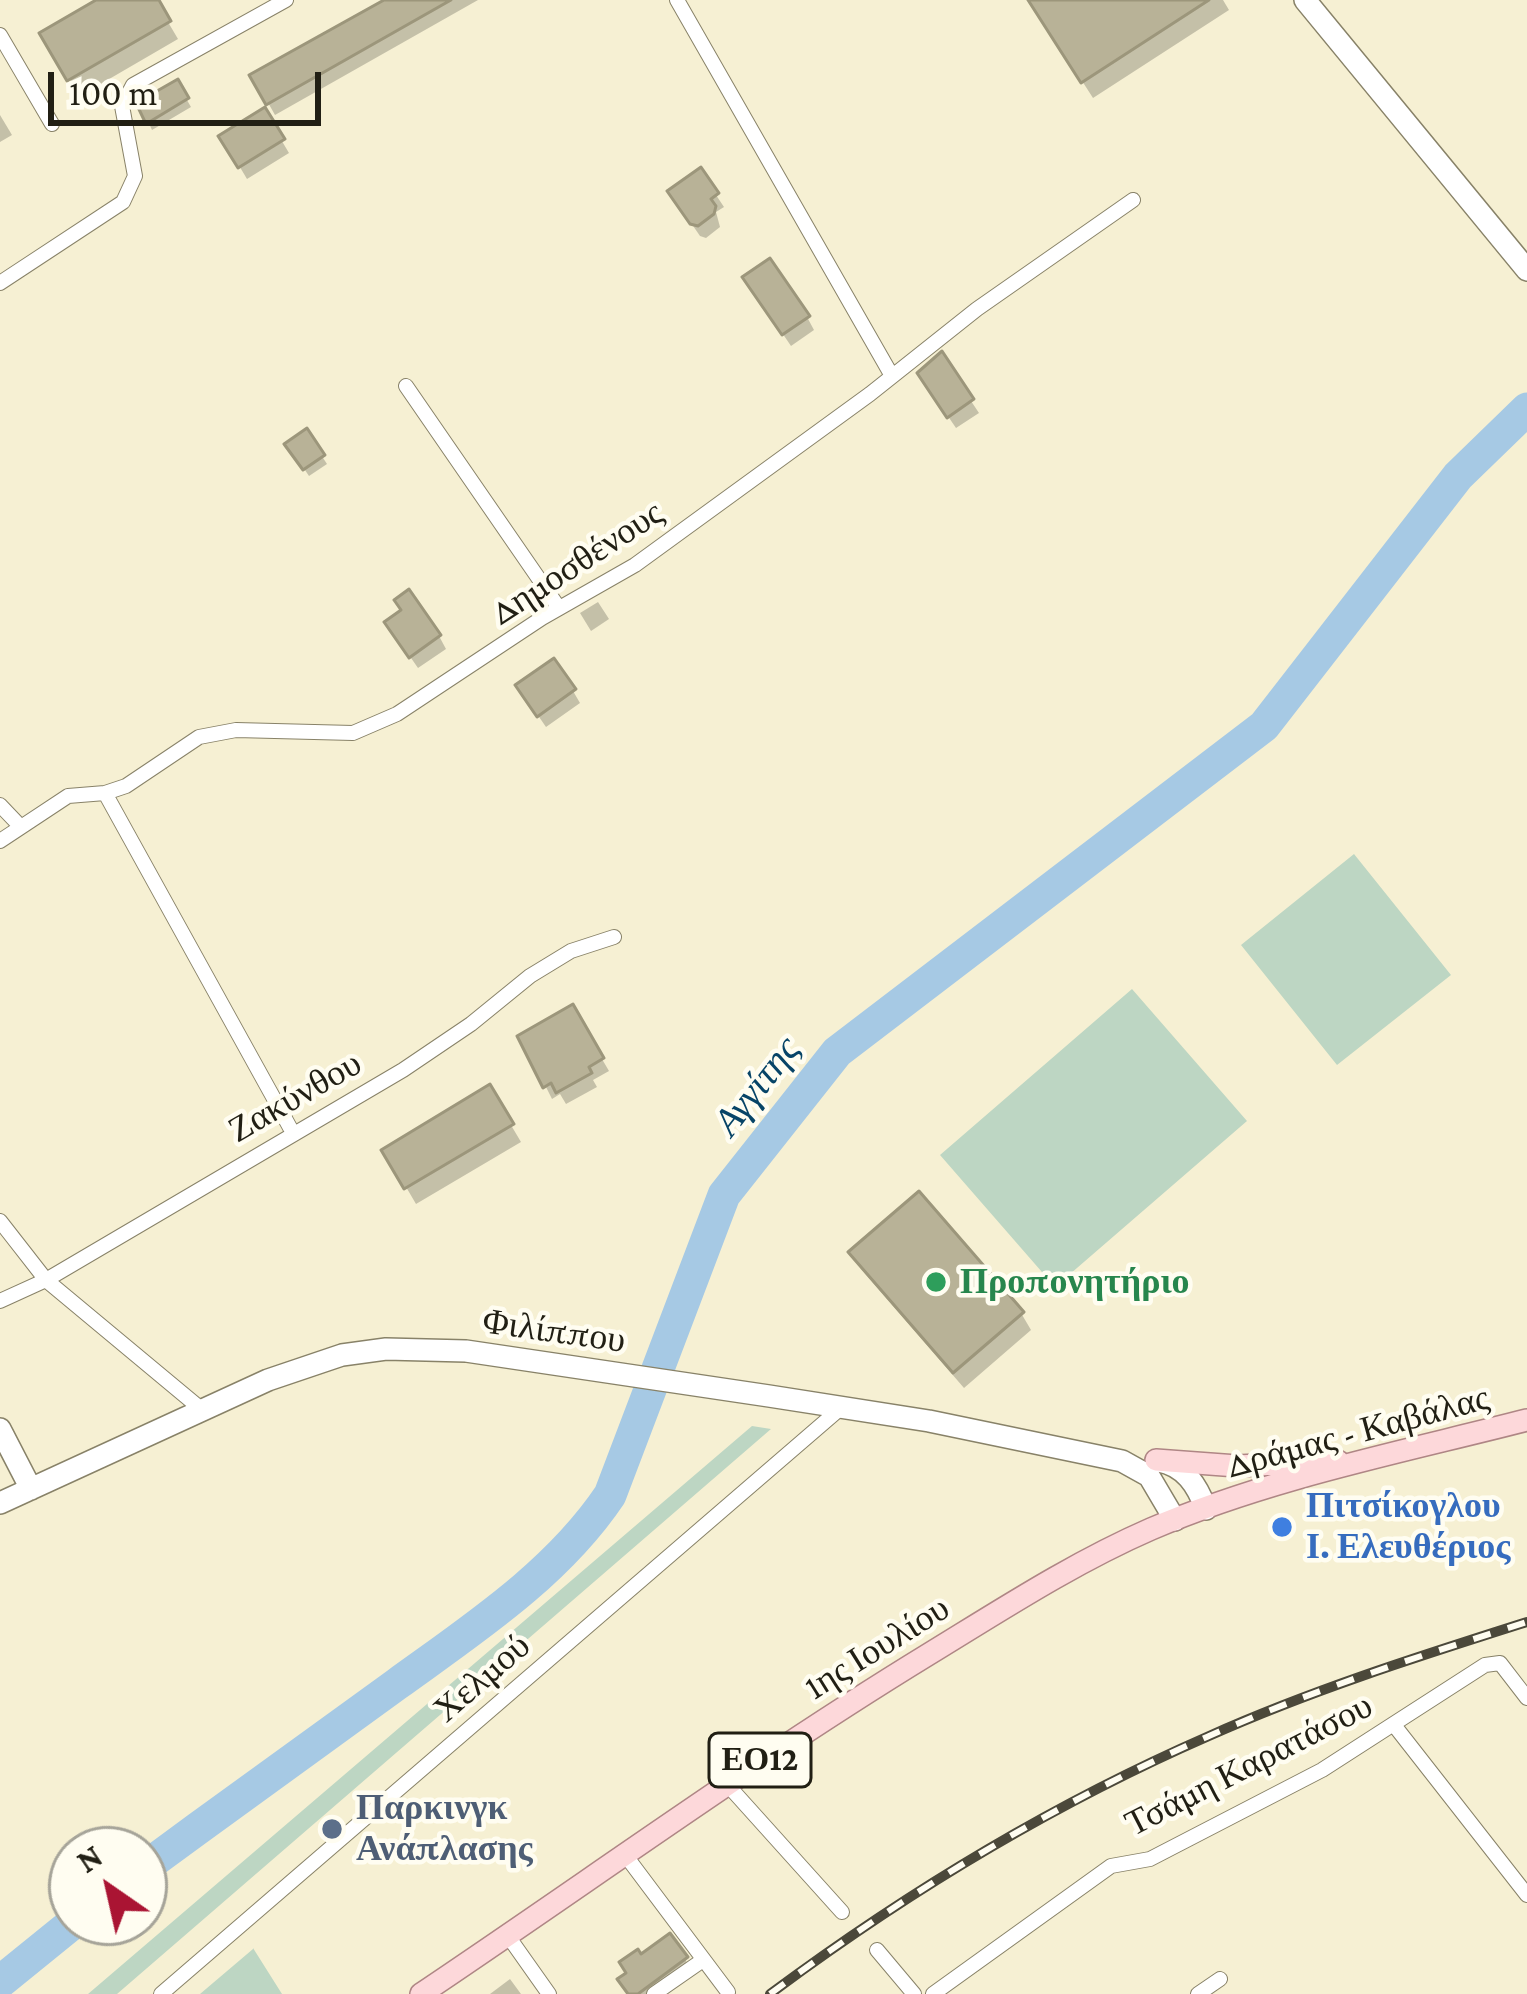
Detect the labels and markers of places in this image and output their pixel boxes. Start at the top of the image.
place label: Προπονητήριο [960,1260,1190,1304]
marker: Προπονητήριο [923,1269,949,1295]
place label: Πιτσίκογλου Ι. Ελευθέριος [1306,1484,1511,1569]
marker: Πιτσίκογλου Ι. Ελευθέριος [1269,1514,1295,1540]
place label: Παρκινγκ Ανάπλασης [356,1786,533,1871]
marker: Παρκινγκ Ανάπλασης [319,1816,345,1842]

